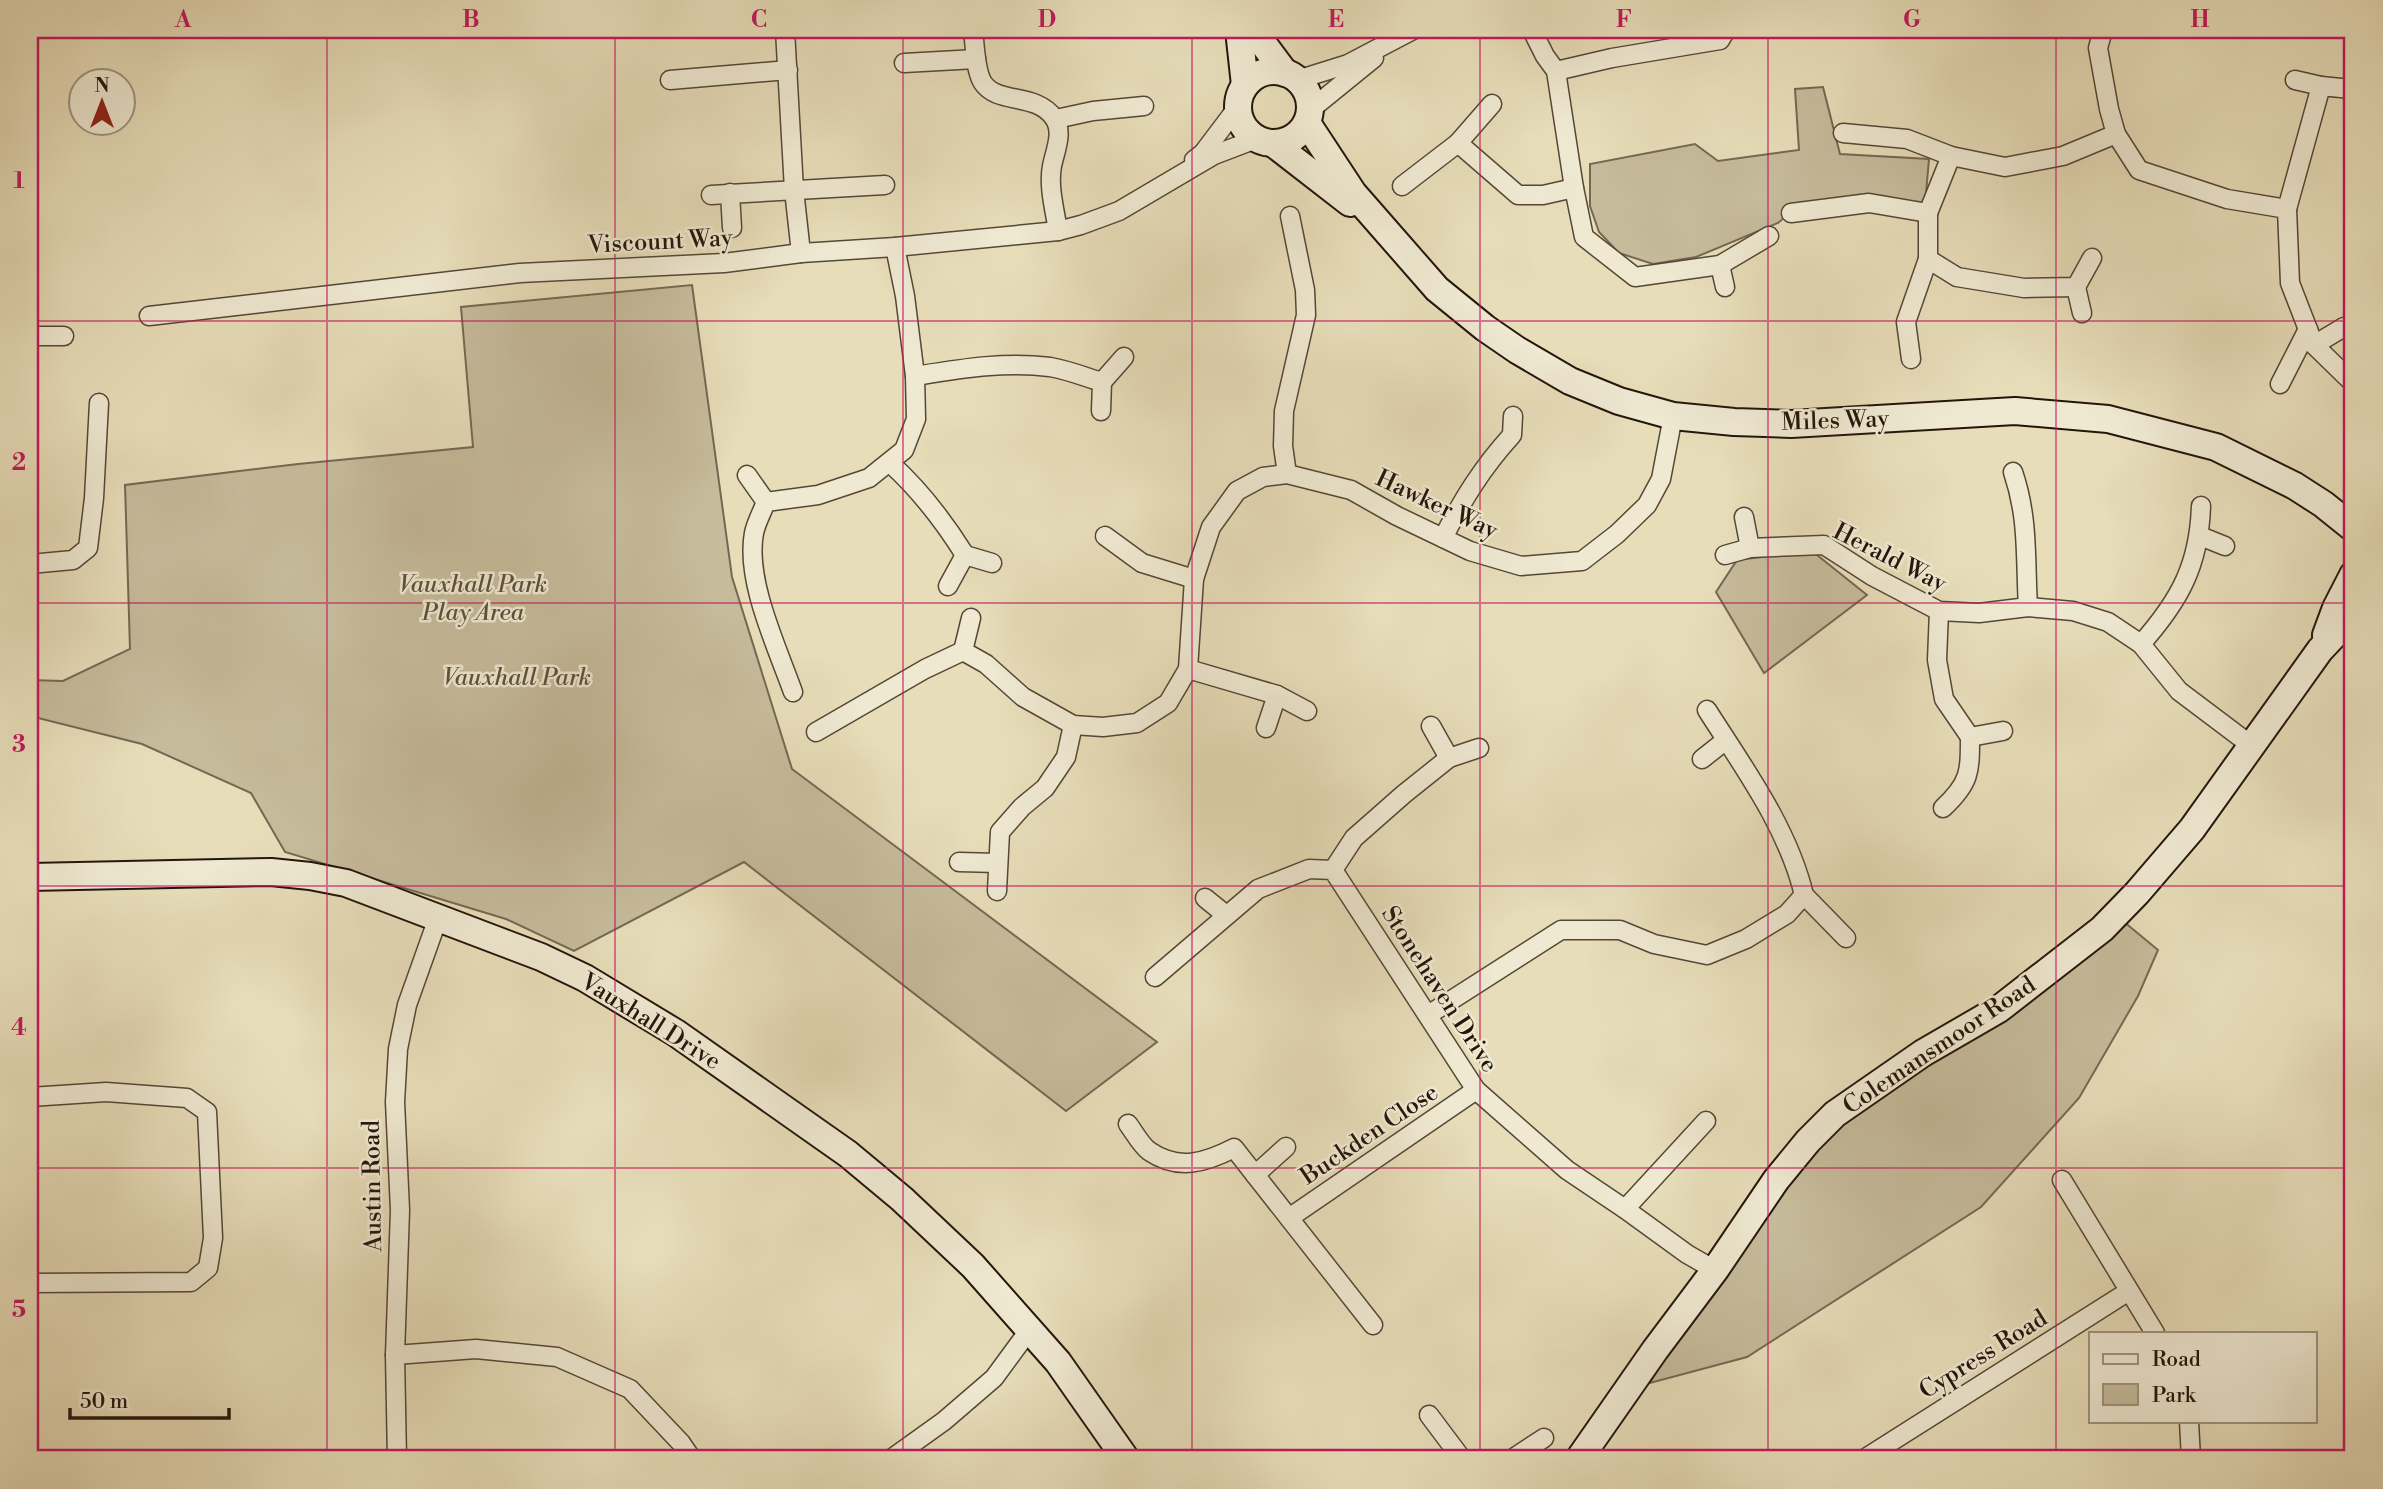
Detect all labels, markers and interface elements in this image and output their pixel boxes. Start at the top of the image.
text: A [174,6,192,34]
text: B [462,6,480,34]
text: C [751,6,767,34]
text: D [1038,6,1056,34]
text: E [1328,6,1344,34]
text: F [1616,6,1632,34]
text: G [1903,6,1921,34]
text: H [2191,6,2210,34]
north arrow [66,66,136,136]
text: N [94,74,110,98]
text: 1 [13,167,25,195]
street label: Viscount Way [586,223,734,261]
street label: Miles Way [1781,404,1890,438]
text: 2 [12,449,26,477]
street label: Hawker Way [1371,464,1503,546]
street label: Herald Way [1828,517,1952,599]
park label: Vauxhall Park Play Area [399,570,547,628]
park label: Vauxhall Park [443,663,591,693]
text: 3 [12,731,26,759]
street label: Stonehaven Drive [1374,901,1504,1078]
street label: Vauxhall Drive [574,966,726,1077]
street label: Colemansmoor Road [1837,970,2042,1121]
text: 4 [11,1014,27,1042]
street label: Buckden Close [1294,1078,1444,1193]
street label: Austin Road [357,1119,389,1253]
text: 5 [12,1296,26,1324]
street label: Cypress Road [1914,1303,2053,1406]
legend [2089,1332,2316,1422]
text: Road [2152,1347,2201,1373]
scale bar [70,1377,229,1421]
text: Park [2152,1383,2197,1409]
text: 50 m [80,1389,128,1415]

